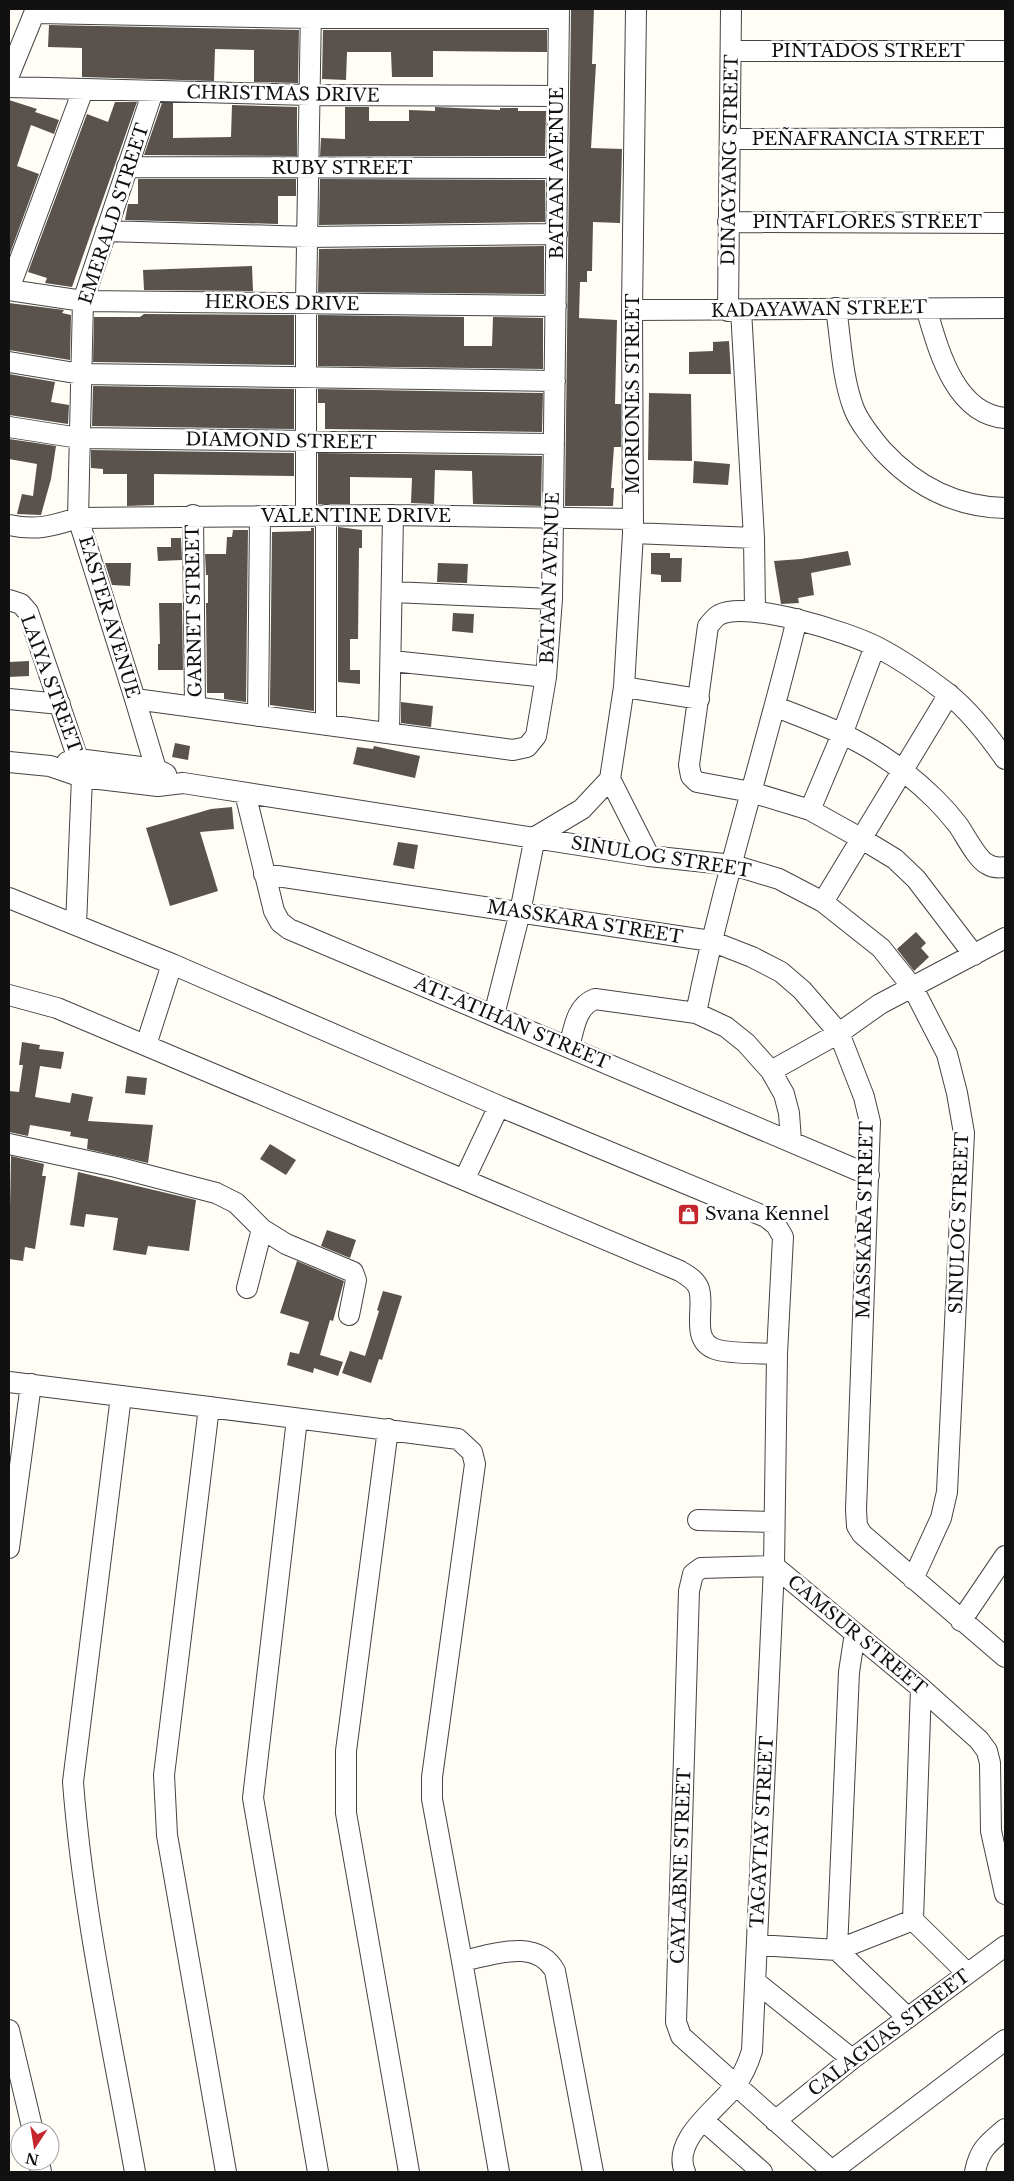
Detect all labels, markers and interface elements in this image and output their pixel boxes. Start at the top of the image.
street label: PINTADOS STREET [771,40,965,62]
street label: DINAGYANG STREET [717,54,743,266]
street label: CHRISTMAS DRIVE [186,81,380,107]
street label: BATAAN AVENUE [546,87,568,259]
street label: EMERALD STREET [74,120,154,307]
street label: PEÑAFRANCIA STREET [752,126,985,150]
street label: RUBY STREET [272,157,413,179]
street label: PINTAFLORES STREET [752,211,982,233]
street label: HEROES DRIVE [204,291,360,315]
street label: MORIONES STREET [622,293,644,495]
street label: KADAYAWAN STREET [711,296,928,322]
street label: DIAMOND STREET [185,428,377,454]
street label: BATAAN AVENUE [536,492,564,664]
street label: VALENTINE DRIVE [260,505,451,527]
street label: GARNET STREET [181,524,207,697]
street label: EASTER AVENUE [74,533,144,701]
street label: LAIYA STREET [16,612,86,757]
street label: SINULOG STREET [569,832,753,882]
street label: MASSKARA STREET [486,896,685,948]
street label: ATI-ATIHAN STREET [410,972,613,1074]
street label: MASSKARA STREET [852,1120,878,1319]
street label: SINULOG STREET [945,1131,973,1314]
shop icon: Svana Kennel [677,1202,701,1226]
place label: Svana Kennel [705,1203,829,1225]
street label: CAMSUR STREET [783,1570,931,1700]
street label: TAGAYTAY STREET [746,1735,778,1928]
street label: CAYLABNE STREET [667,1767,695,1964]
street label: CALAGUAS STREET [804,1965,975,2101]
north arrow [10,2121,60,2171]
text: N [24,2149,41,2169]

